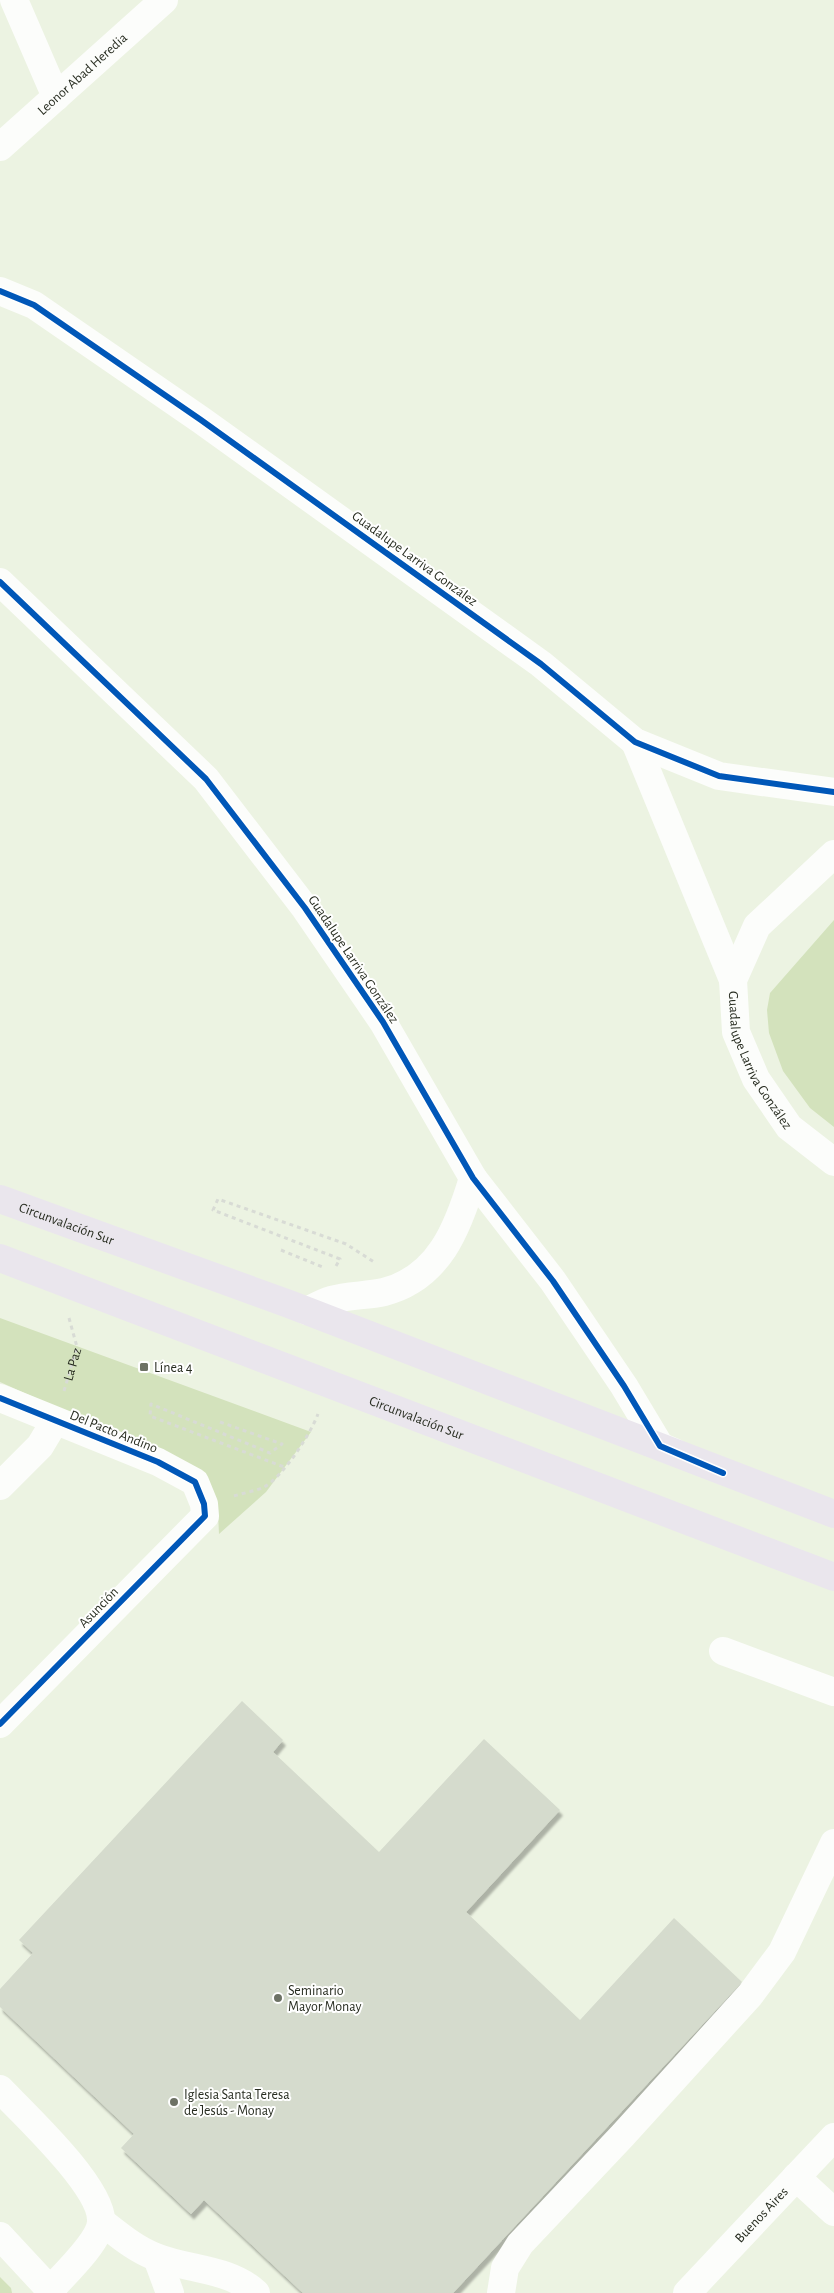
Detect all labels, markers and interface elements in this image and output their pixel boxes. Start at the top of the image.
street label: Leonor Abad Heredia [35,30,130,118]
street label: Guadalupe Larriva González [349,509,480,609]
street label: Guadalupe Larriva González [305,893,401,1026]
street label: Guadalupe Larriva González [726,991,794,1132]
street label: Circunvalación Sur [17,1201,116,1248]
street label: La Paz [61,1346,84,1383]
marker: Línea 4 [138,1361,150,1373]
place label: Línea 4 [154,1361,193,1375]
street label: Circunvalación Sur [367,1394,466,1443]
street label: Del Pacto Andino [68,1408,160,1456]
street label: Asunción [76,1585,121,1631]
place label: Seminario Mayor Monay [288,1984,362,2014]
marker: Seminario Mayor Monay [272,1992,284,2004]
place label: Iglesia Santa Teresa de Jesús - Monay [184,2088,290,2118]
marker: Iglesia Santa Teresa de Jesús - Monay [168,2096,180,2108]
street label: Buenos Aires [733,2185,791,2246]

